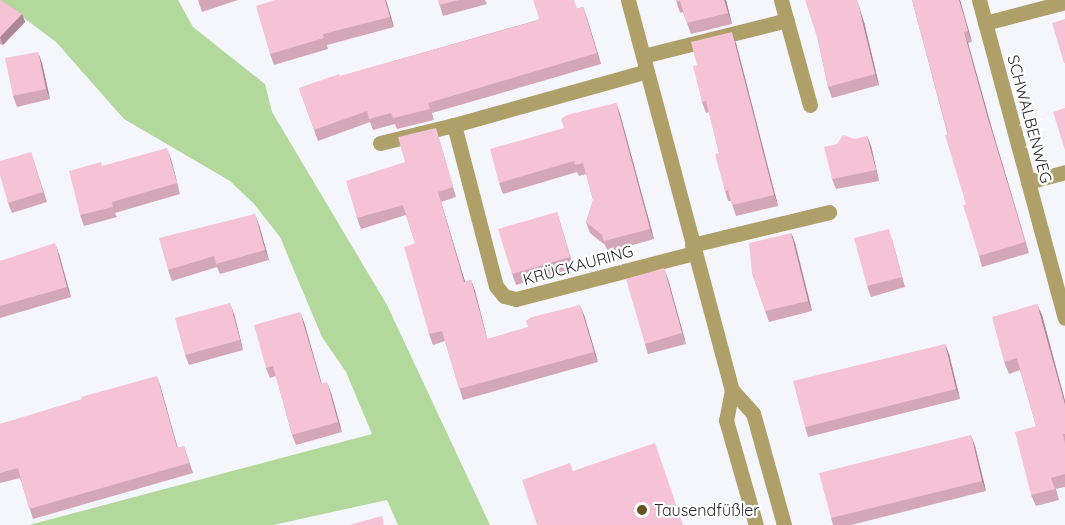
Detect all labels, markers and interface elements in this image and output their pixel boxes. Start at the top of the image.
street label: SCHWALBENWEG [1004,53,1056,185]
street label: KRÜCKAURING [521,241,635,289]
place label: Tausendfüßler [654,500,759,520]
marker: Tausendfüßler [635,503,649,517]

